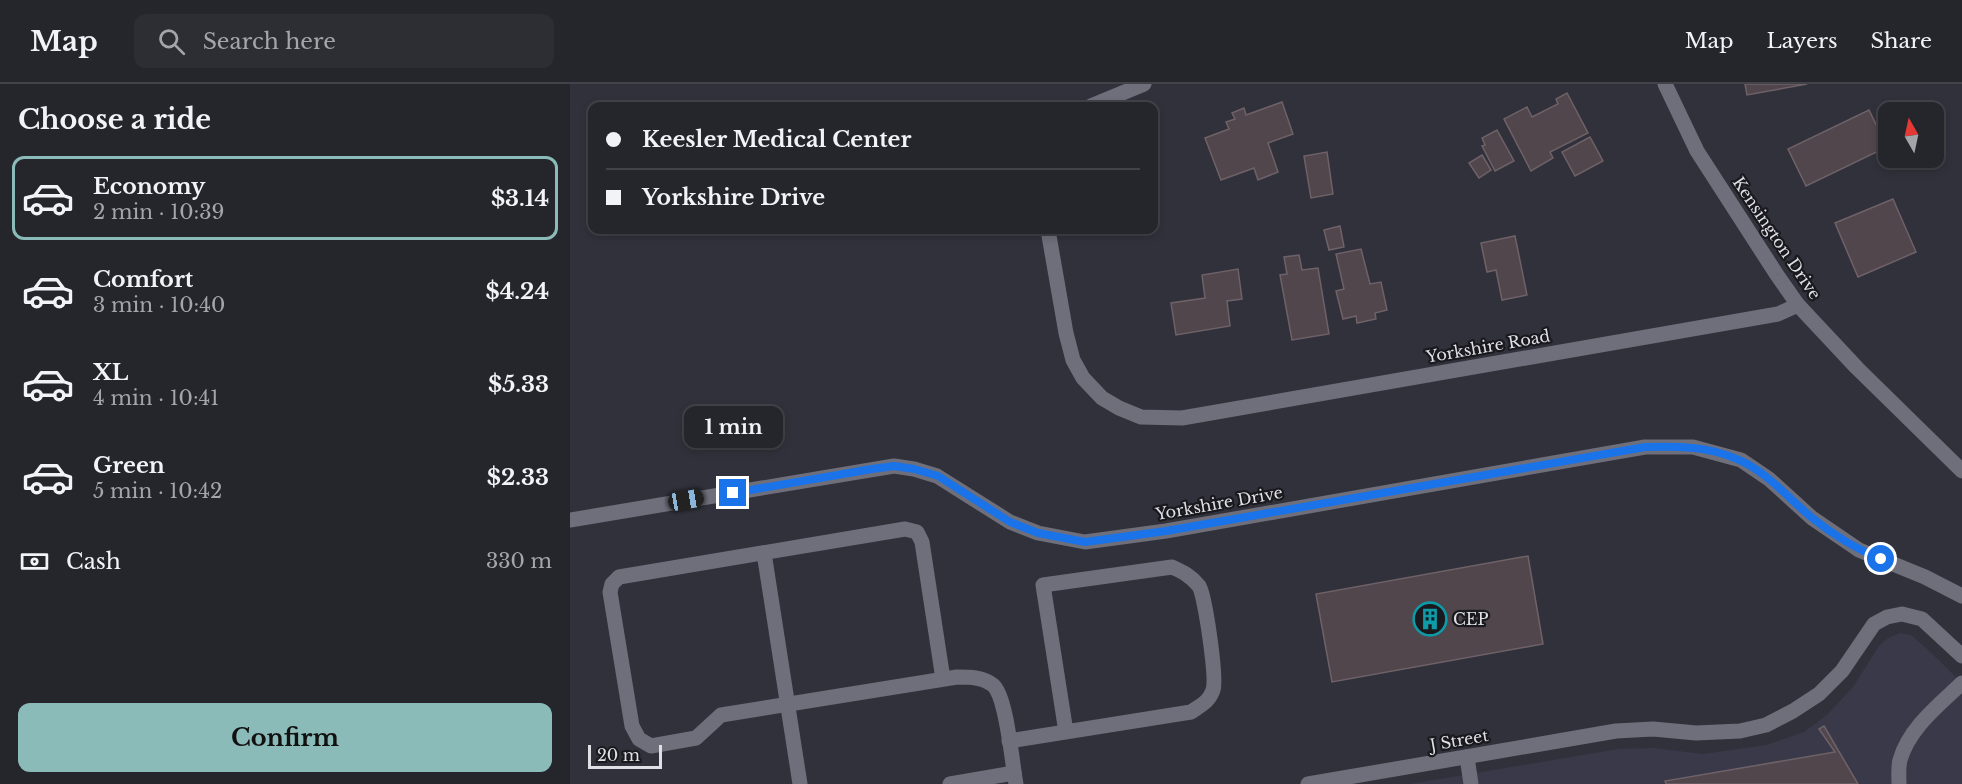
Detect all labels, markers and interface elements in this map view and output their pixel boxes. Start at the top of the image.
search box [134,14,554,68]
text: Map [30,24,98,59]
icon: search [155,25,188,58]
text: Search here [203,28,336,55]
text: Map [1685,28,1734,54]
text: Layers [1767,28,1838,54]
text: Share [1871,28,1932,54]
north arrow [1878,102,1944,168]
map controls [1878,102,1944,168]
text: Choose a ride [18,103,211,136]
text: Keesler Medical Center [642,126,911,153]
icon: car [21,171,75,225]
text: Economy [93,173,205,200]
street label: Kensington Drive [1729,173,1825,303]
text: Yorkshire Drive [642,184,825,211]
text: $3.14 [491,185,549,212]
text: 2 min · 10:39 [93,200,224,224]
icon: car [21,264,75,318]
text: Comfort [93,266,193,293]
text: $4.24 [486,278,549,305]
text: 3 min · 10:40 [93,293,225,317]
street label: Yorkshire Road [1423,325,1552,367]
icon: car [21,357,75,411]
text: XL [93,359,128,386]
text: $5.33 [488,371,549,398]
text: 4 min · 10:41 [93,386,219,410]
callout: 1 min [684,406,783,448]
text: 1 min [705,415,762,439]
icon: car [21,450,75,504]
text: Green [93,452,165,479]
text: $2.33 [487,464,549,491]
text: 5 min · 10:42 [93,479,222,503]
route end [719,479,746,506]
street label: Yorkshire Drive [1153,482,1284,524]
car [667,488,705,512]
icon: cash [18,545,51,578]
route start [1867,545,1894,572]
text: Cash [66,548,121,575]
text: 330 m [486,549,552,573]
building icon: CEP [1412,601,1448,637]
place label: CEP [1453,609,1488,629]
button: Confirm [18,703,552,772]
street label: J Street [1426,725,1490,755]
scale bar [588,742,662,770]
text: 20 m [597,745,640,765]

